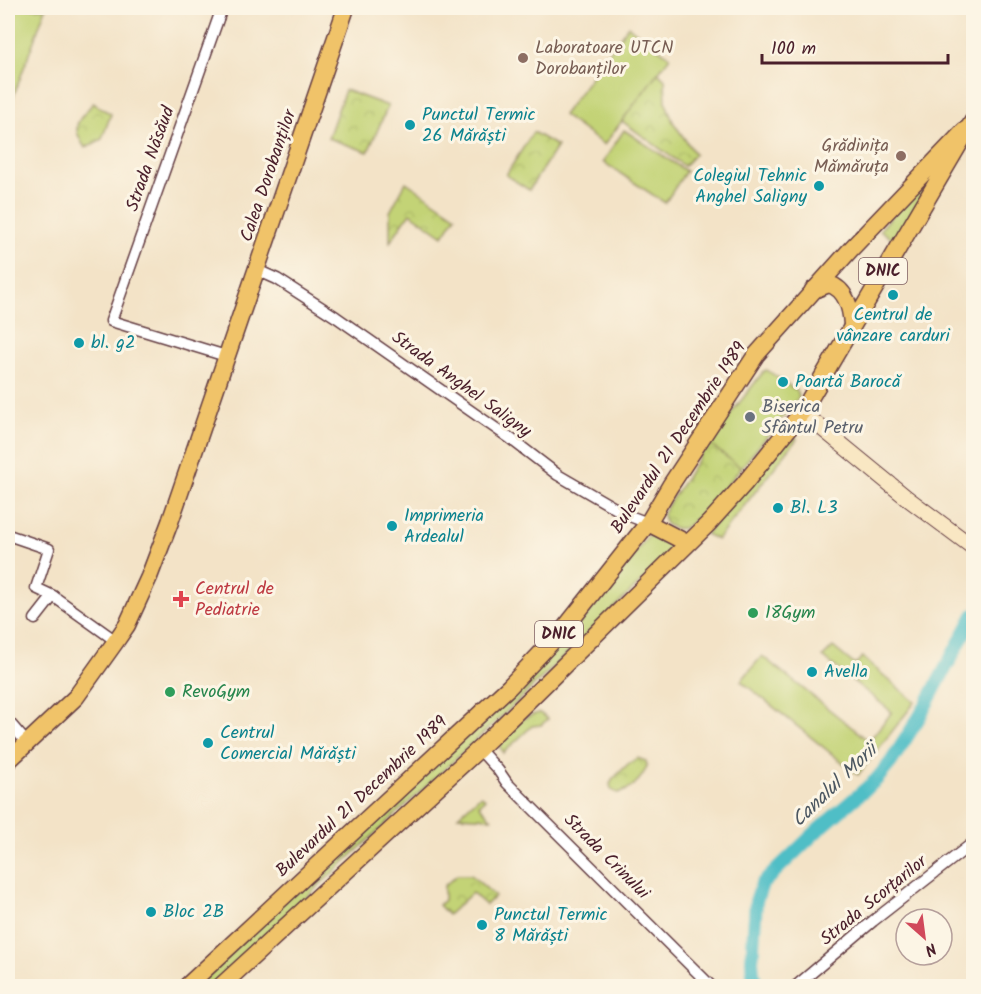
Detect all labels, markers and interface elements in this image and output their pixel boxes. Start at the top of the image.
scale bar [762,27,948,65]
place label: Laboratoare UTCN Dorobanților [535,34,673,84]
text: 100 m [771,35,816,64]
marker: Laboratoare UTCN Dorobanților [516,51,530,65]
street label: Strada Năsăud [119,101,184,216]
place label: Punctul Termic 26 Mărăști [422,101,536,151]
street label: Calea Dorobanților [233,105,306,246]
marker: Punctul Termic 26 Mărăști [403,118,417,132]
place label: Grădinița Mămăruța [814,132,889,182]
marker: Grădinița Mămăruța [894,149,908,163]
place label: Colegiul Tehnic Anghel Saligny [693,162,808,212]
marker: Colegiul Tehnic Anghel Saligny [812,179,826,193]
road number: DN1C [859,258,907,284]
marker: Centrul de vânzare carduri [886,288,900,302]
place label: Centrul de vânzare carduri [836,301,951,351]
street label: Strada Anghel Saligny [385,324,538,446]
place label: bl. g2 [91,329,135,358]
marker: bl. g2 [72,336,86,350]
street label: Bulevardul 21 Decembrie 1989 [604,336,754,540]
place label: Poartă Barocă [795,368,902,397]
marker: Poartă Barocă [776,375,790,389]
place label: Biserica Sfântul Petru [762,393,863,443]
marker: Biserica Sfântul Petru [743,410,757,424]
place label: Bl. L3 [790,494,837,523]
marker: Bl. L3 [771,501,785,515]
place label: Imprimeria Ardealul [404,502,484,552]
marker: Imprimeria Ardealul [385,519,399,533]
place label: Centrul de Pediatrie [195,575,274,625]
marker: Centrul de Pediatrie [172,590,190,608]
place label: 18Gym [765,599,815,628]
marker: 18Gym [746,606,760,620]
road number: DN1C [535,621,583,647]
place label: Avella [824,658,868,687]
marker: Avella [805,665,819,679]
place label: RevoGym [182,678,250,707]
marker: RevoGym [163,685,177,699]
street label: Bulevardul 21 Decembrie 1989 [269,709,455,885]
place label: Centrul Comercial Mărăști [220,719,356,769]
water label: Canalul Morii [784,733,889,836]
marker: Centrul Comercial Mărăști [201,736,215,750]
street label: Strada Crinului [556,807,656,907]
street label: Strada Scorțarilor [814,848,935,953]
place label: Bloc 2B [163,898,224,927]
place label: Punctul Termic 8 Mărăști [494,901,608,951]
marker: Bloc 2B [144,905,158,919]
north arrow [894,907,954,967]
marker: Punctul Termic 8 Mărăști [475,918,489,932]
text: N [920,936,941,962]

